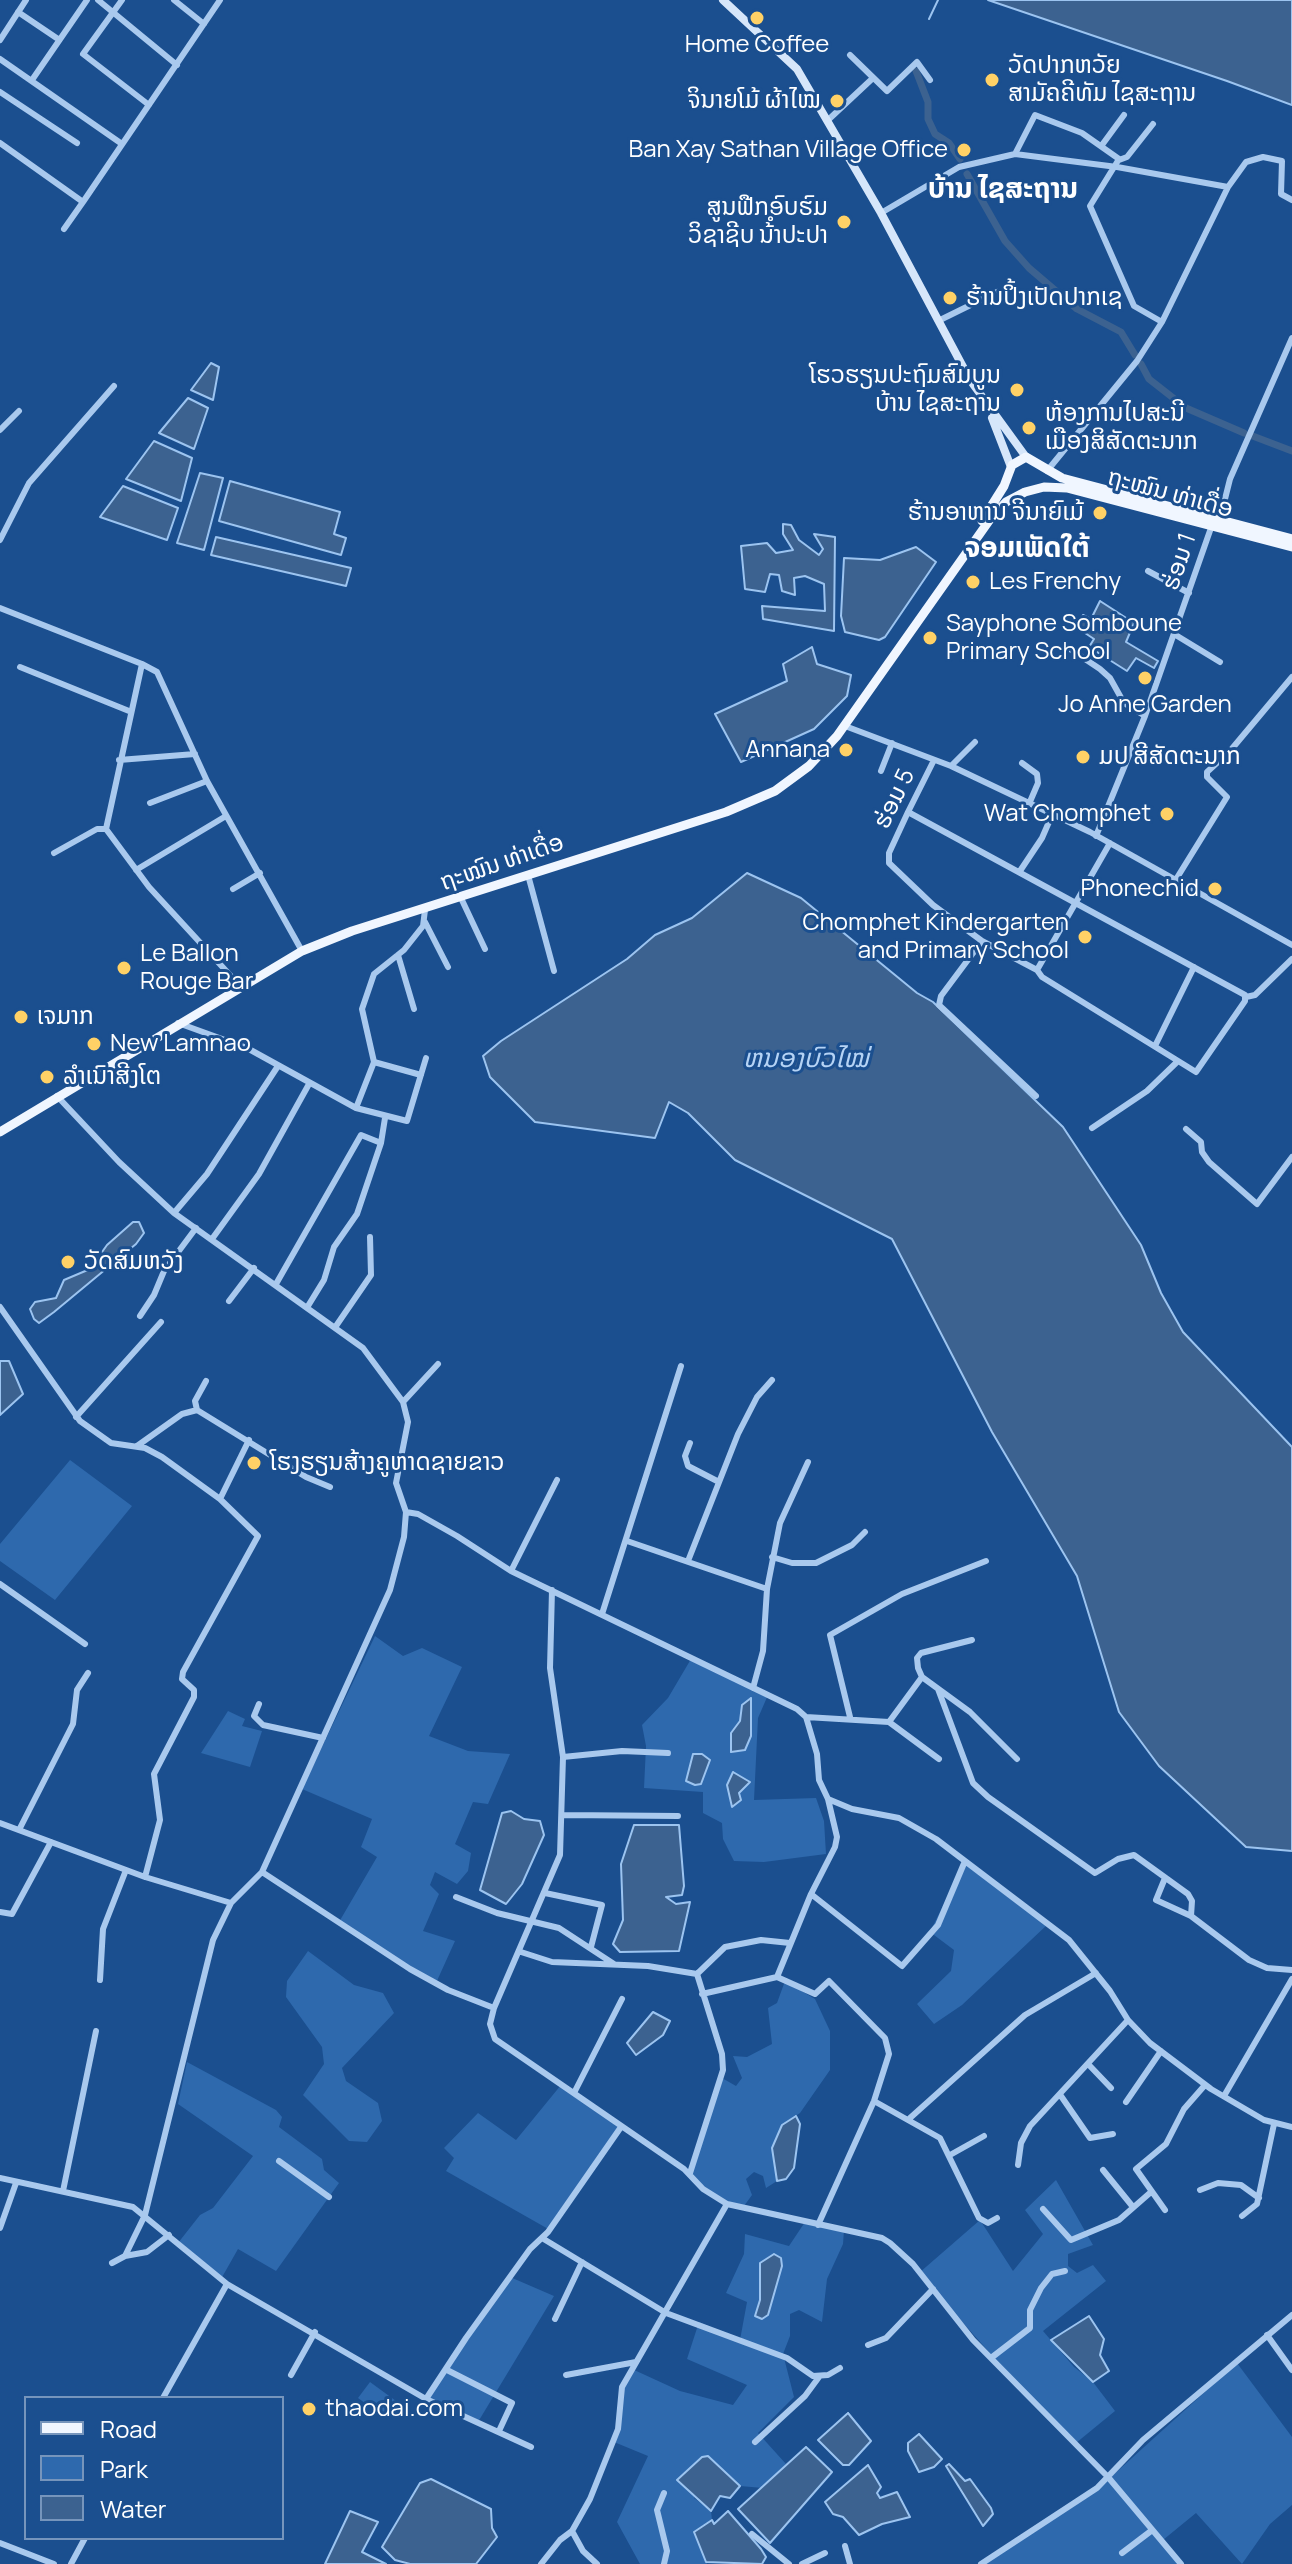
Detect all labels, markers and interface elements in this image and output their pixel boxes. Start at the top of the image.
marker: Home Coffee [748,9,766,27]
place label: Home Coffee [685,31,829,59]
place label: ວັດປາກຫວັຍ ສາມັຄຄີທັມ ໄຊສະຖານ [1008,52,1196,108]
marker: ວັດປາກຫວັຍ ສາມັຄຄີທັມ ໄຊສະຖານ [983,71,1001,89]
place label: ຈິນາຍໂມ້ ຜ້າໄໝ [687,87,821,115]
marker: ຈິນາຍໂມ້ ຜ້າໄໝ [828,92,846,110]
place label: Ban Xay Sathan Village Office [629,136,948,164]
marker: Ban Xay Sathan Village Office [955,141,973,159]
district label: ບ້ານ ໄຊສະຖານ [928,173,1078,207]
place label: ສູນຟືກອົບຮົມ ວິຊາຊີບ ນ້ໍາປະປາ [688,194,828,250]
marker: ສູນຟືກອົບຮົມ ວິຊາຊີບ ນ້ໍາປະປາ [835,213,853,231]
place label: ຮ້ານປິ້ງເປັດປາກເຊ [966,284,1123,312]
marker: ຮ້ານປິ້ງເປັດປາກເຊ [941,289,959,307]
place label: ໂຮວຮຽນປະຖົມສົມບູນ ບ້ານ ໄຊສະຖານ [809,362,1001,418]
marker: ໂຮວຮຽນປະຖົມສົມບູນ ບ້ານ ໄຊສະຖານ [1008,381,1026,399]
place label: ຫ້ອງການໄປສະນີ ເມືອງສິສັດຕະນາກ [1045,400,1198,456]
marker: ຫ້ອງການໄປສະນີ ເມືອງສິສັດຕະນາກ [1020,419,1038,437]
street label: ຖະໝົນ ທ່າເດື່ອ [1104,463,1236,525]
place label: ຮ້ານອາຫານ ຈີນາຍົເມ້ [908,499,1084,527]
marker: ຮ້ານອາຫານ ຈີນາຍົເມ້ [1091,504,1109,522]
street label: ຮ່ອມ 1 [1157,530,1203,594]
district label: ຈອມເພັດໃຕ້ [965,532,1089,566]
place label: Les Frenchy [989,568,1121,596]
marker: Les Frenchy [964,573,982,591]
place label: Sayphone Somboune Primary School [946,610,1182,666]
marker: Sayphone Somboune Primary School [921,629,939,647]
marker: Jo Anne Garden [1136,669,1154,687]
place label: Jo Anne Garden [1058,691,1232,719]
place label: Annana [745,736,830,764]
marker: Annana [837,741,855,759]
place label: ມປ ສີສັດຕະນາກ [1099,743,1241,771]
marker: ມປ ສີສັດຕະນາກ [1074,748,1092,766]
street label: ຮ່ອມ 5 [868,764,922,834]
place label: Wat Chomphet [984,800,1151,828]
marker: Wat Chomphet [1158,805,1176,823]
street label: ຖະໝົນ ທ່າເດື່ອ [436,828,568,898]
place label: Phonechid [1080,875,1199,903]
marker: Phonechid [1206,880,1224,898]
place label: Chomphet Kindergarten and Primary School [802,909,1069,965]
marker: Chomphet Kindergarten and Primary School [1076,928,1094,946]
place label: Le Ballon Rouge Bar [140,940,253,996]
marker: Le Ballon Rouge Bar [115,959,133,977]
place label: ເຈມາກ [37,1003,94,1031]
marker: ເຈມາກ [12,1008,30,1026]
place label: New Lamnao [110,1030,251,1058]
marker: New Lamnao [85,1035,103,1053]
water label: ຫນອງບົວໄໝ່ [743,1044,869,1076]
place label: ລຳເນົາສີງໂຕ [63,1063,161,1091]
marker: ລຳເນົາສີງໂຕ [38,1068,56,1086]
place label: ວັດສົມຫວັງ [84,1248,184,1276]
marker: ວັດສົມຫວັງ [59,1253,77,1271]
place label: ໂຮງຮຽນສ້າງຄູຫາດຊາຍຂາວ [270,1449,505,1477]
marker: ໂຮງຮຽນສ້າງຄູຫາດຊາຍຂາວ [245,1454,263,1472]
place label: thaodai.com [325,2395,463,2423]
legend [24,2396,284,2540]
marker: thaodai.com [300,2400,318,2418]
text: Road [100,2412,157,2445]
text: Park [100,2452,148,2485]
text: Water [100,2492,167,2525]

